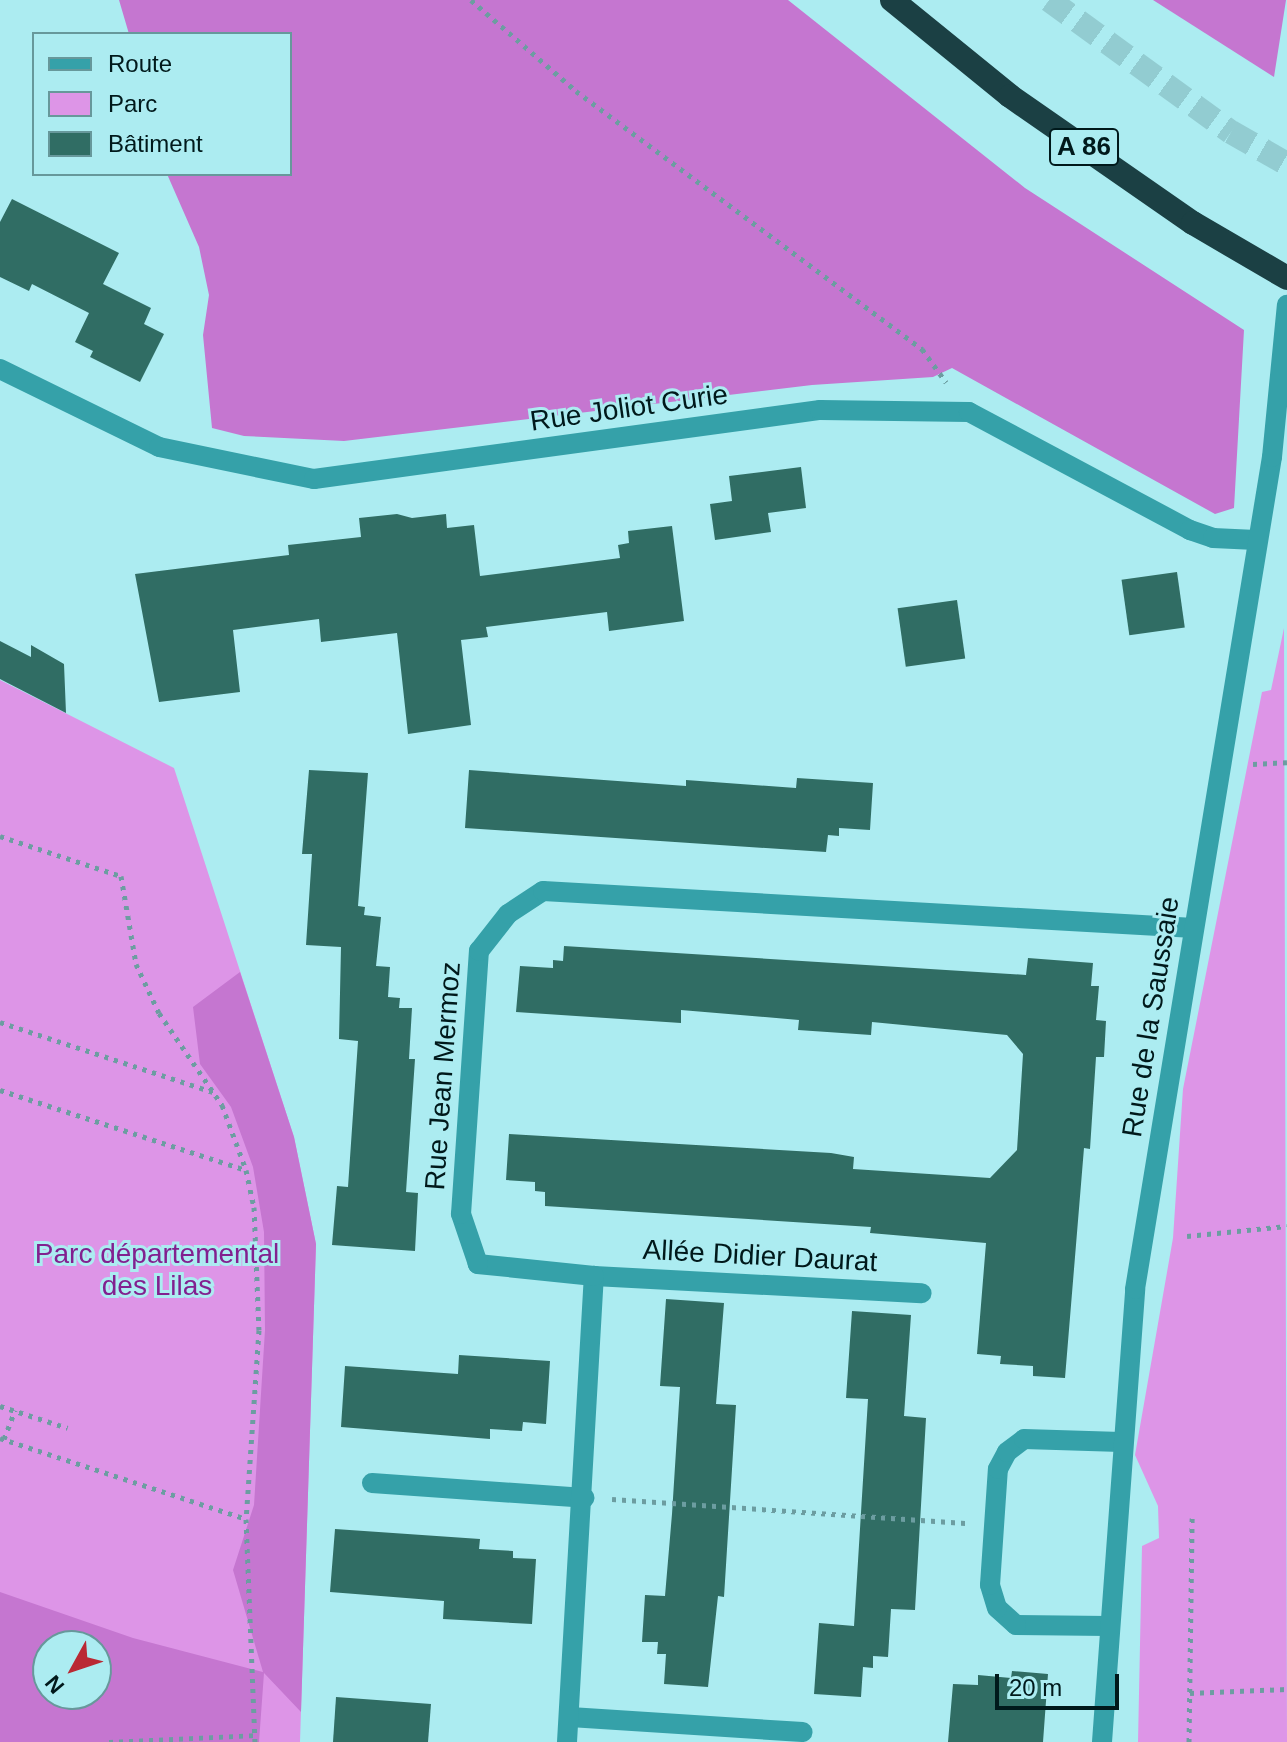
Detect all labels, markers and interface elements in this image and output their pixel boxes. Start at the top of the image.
legend [32,32,292,176]
text: Route [108,50,172,77]
text: Parc [108,90,157,117]
road number: A 86 [1048,125,1120,169]
text: Bâtiment [108,130,203,157]
street label: Rue Joliot Curie [528,378,730,438]
street label: Rue de la Saussaie [1115,894,1187,1140]
street label: Rue Jean Mermoz [418,961,468,1191]
street label: Allée Didier Daurat [642,1233,878,1279]
park label: Parc départemental des Lilas [35,1237,279,1303]
north arrow [32,1630,112,1710]
scale bar [999,1658,1123,1708]
text: N [40,1670,69,1699]
text: 20 m [1009,1674,1062,1701]

